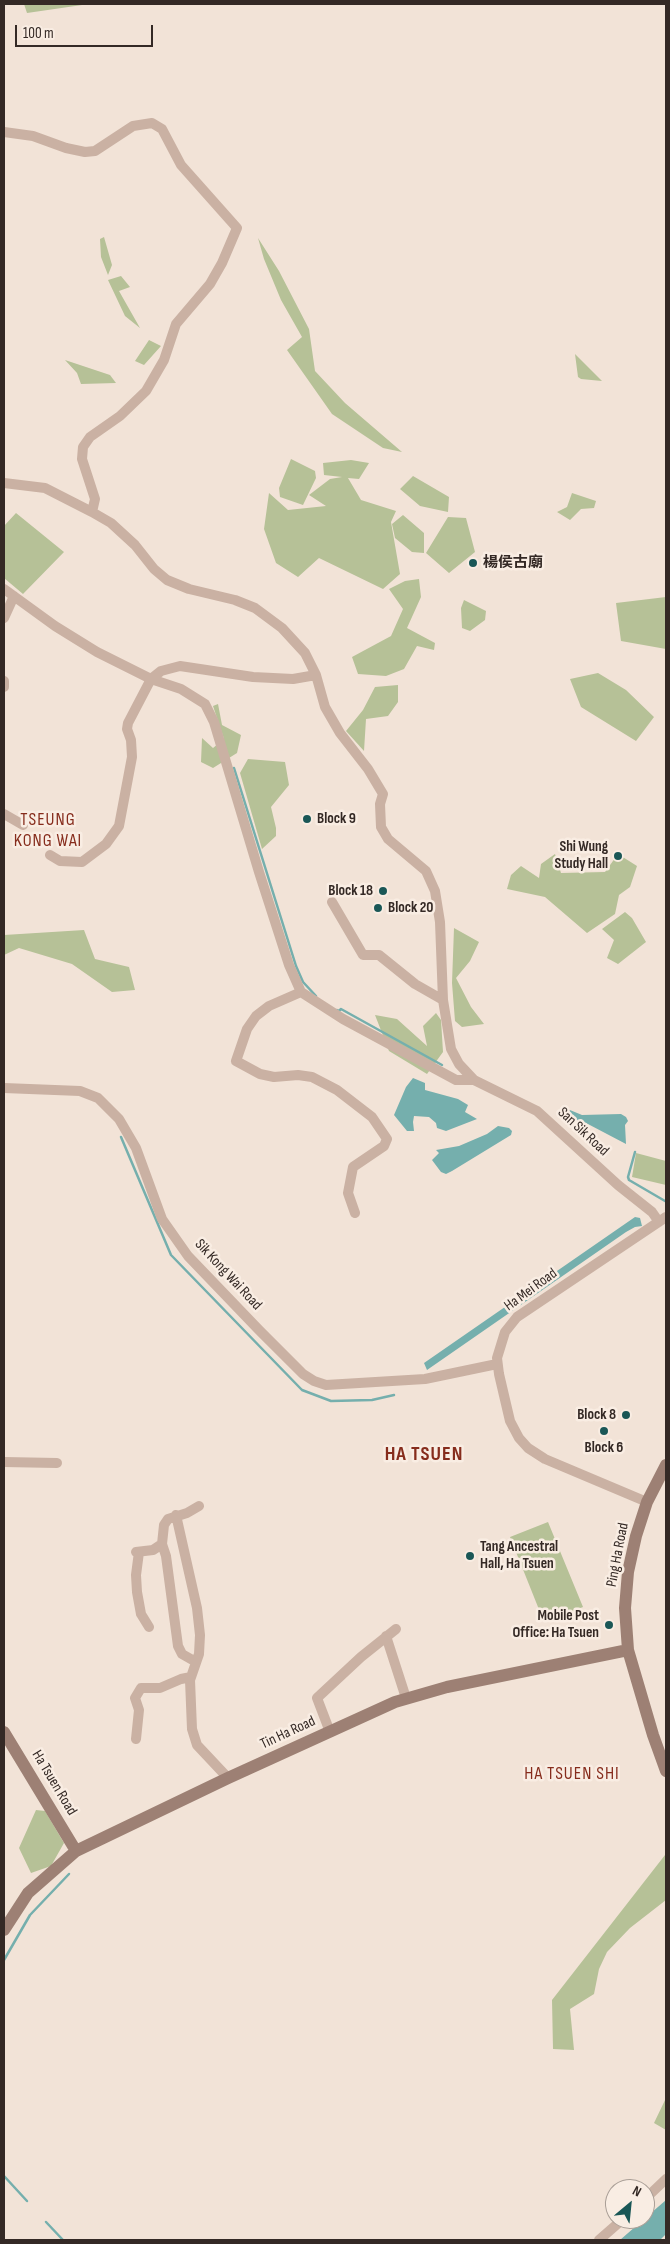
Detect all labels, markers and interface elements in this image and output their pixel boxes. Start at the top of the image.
scale bar [18,15,155,47]
text: 100 m [23,24,54,43]
place label: 楊侯古廟 [483,554,543,572]
marker: 楊侯古廟 [467,557,479,569]
district label: TSEUNG KONG WAI [13,809,83,852]
place label: Block 9 [317,810,356,828]
marker: Block 9 [301,813,313,825]
place label: Shi Wung Study Hall [554,838,608,873]
marker: Shi Wung Study Hall [612,850,624,862]
place label: Block 18 [328,882,373,900]
marker: Block 18 [377,885,389,897]
place label: Block 20 [388,899,433,917]
marker: Block 20 [372,902,384,914]
street label: San Sik Road [554,1104,612,1160]
street label: Sik Kong Wai Road [191,1236,265,1314]
street label: Ha Mei Road [501,1265,561,1315]
place label: Block 8 [577,1406,616,1424]
marker: Block 8 [620,1409,632,1421]
marker: Block 6 [598,1425,610,1437]
place label: Block 6 [585,1439,623,1457]
district label: HA TSUEN [384,1443,464,1467]
street label: Ping Ha Road [603,1522,633,1588]
place label: Tang Ancestral Hall, Ha Tsuen [480,1538,558,1573]
marker: Tang Ancestral Hall, Ha Tsuen [464,1550,476,1562]
place label: Mobile Post Office: Ha Tsuen [513,1607,599,1642]
marker: Mobile Post Office: Ha Tsuen [603,1619,615,1631]
street label: Tin Ha Road [258,1712,318,1754]
street label: Ha Tsuen Road [28,1747,80,1819]
district label: HA TSUEN SHI [523,1763,621,1785]
north arrow [605,2179,655,2229]
text: N [630,2182,644,2200]

